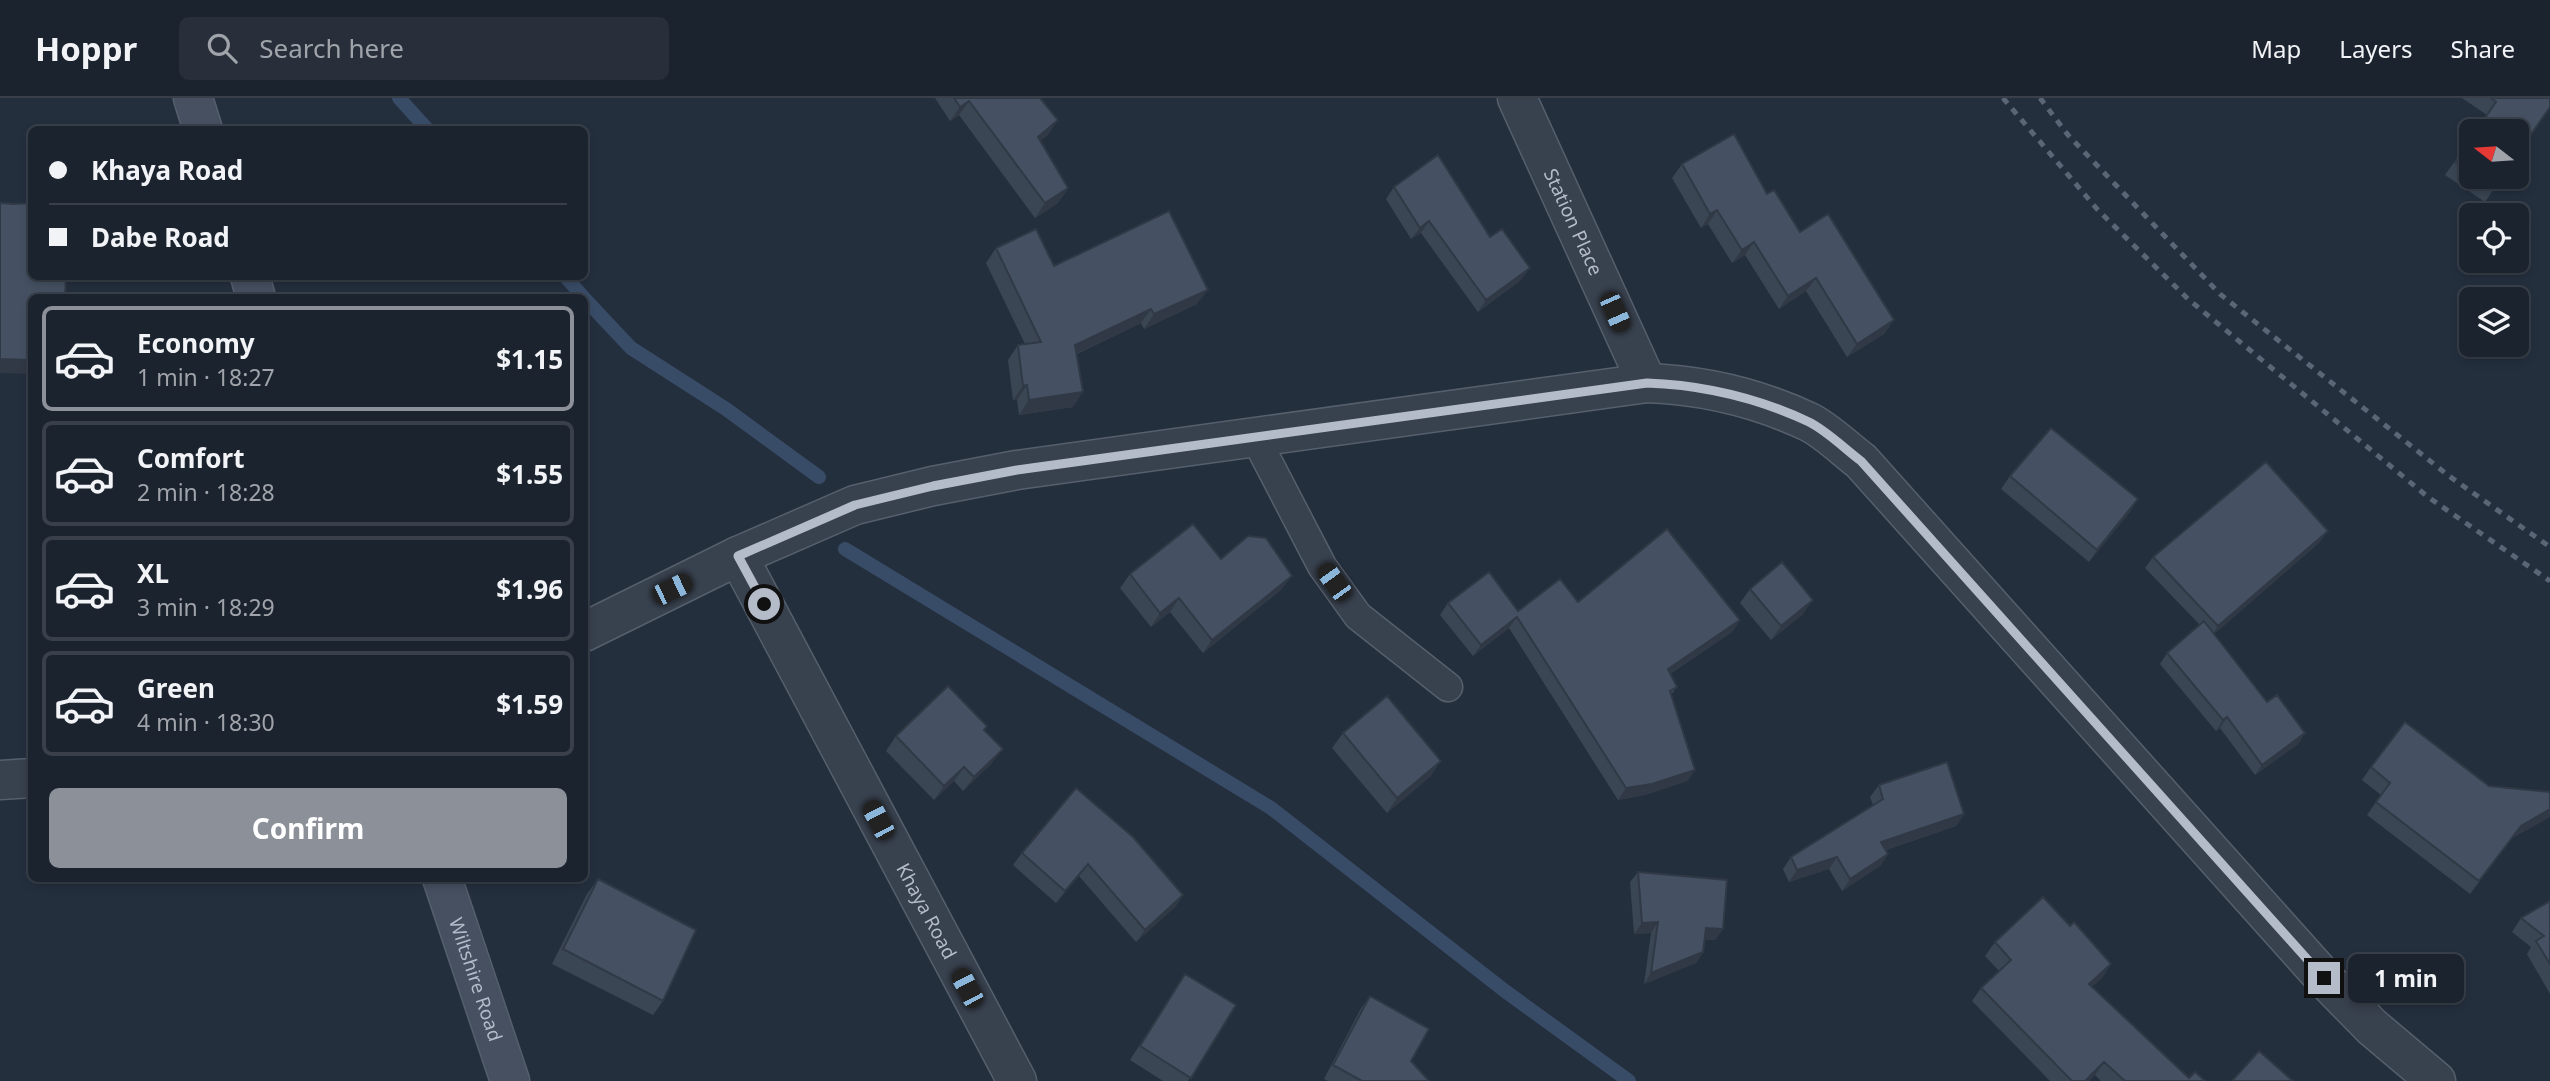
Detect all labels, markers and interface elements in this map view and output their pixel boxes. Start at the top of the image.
search box [179,17,669,80]
text: Hoppr [35,26,137,71]
icon: search [203,29,241,67]
text: Search here [259,30,404,66]
text: Map [2251,32,2301,65]
text: Layers [2339,32,2413,65]
text: Share [2451,32,2515,65]
north arrow [2459,119,2529,189]
map controls [2459,119,2529,357]
text: Khaya Road [91,152,243,188]
street label: Station Place [1538,164,1609,279]
button: locate [2459,203,2529,273]
text: Dabe Road [91,219,230,255]
button: layers [2459,287,2529,357]
car [1597,289,1634,335]
text: Economy [137,325,255,361]
icon: car [53,327,116,390]
text: $1.15 [496,341,563,377]
text: 1 min · 18:27 [137,361,275,393]
text: Comfort [137,440,245,476]
icon: car [53,442,116,505]
text: $1.55 [496,456,563,492]
text: 2 min · 18:28 [137,476,275,508]
text: XL [137,555,169,591]
icon: car [53,557,116,620]
car [1314,559,1355,605]
car [649,570,696,608]
text: $1.96 [496,571,563,607]
route start [748,588,780,620]
text: 3 min · 18:29 [137,591,275,623]
text: Green [137,670,215,706]
icon: car [53,672,116,735]
text: $1.59 [496,686,563,722]
text: 4 min · 18:30 [137,706,275,738]
button: Confirm [49,788,567,868]
car [859,797,898,843]
street label: Khaya Road [890,858,963,964]
street label: Wiltshire Road [443,914,509,1045]
callout: 1 min [2348,954,2464,1002]
route end [2308,962,2340,994]
text: 1 min [2374,962,2438,994]
car [948,965,987,1011]

